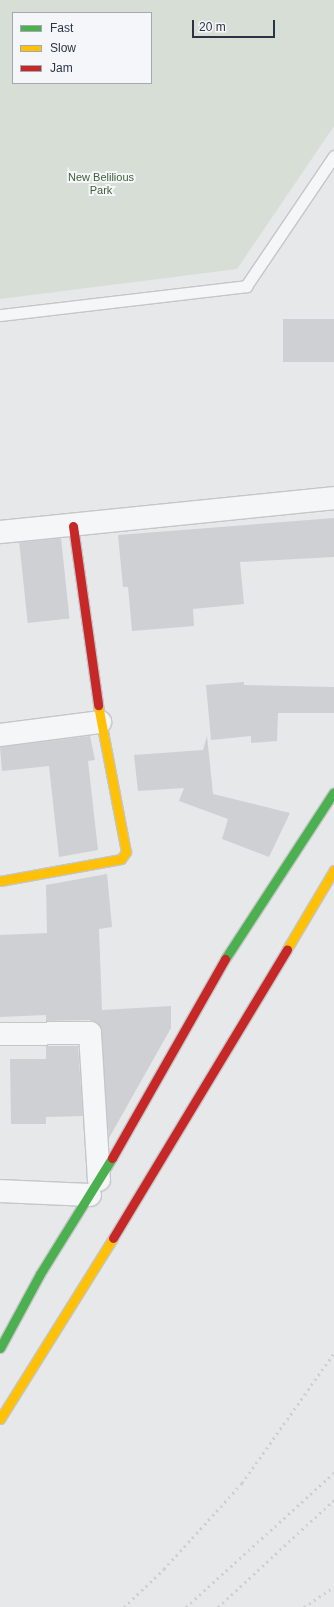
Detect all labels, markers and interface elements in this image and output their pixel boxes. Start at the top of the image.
legend [12,12,152,84]
scale bar [194,12,277,38]
text: 20 m [199,20,226,34]
text: Fast [50,21,73,35]
text: Slow [50,41,76,55]
text: Jam [50,61,73,75]
park label: New Belilious Park [68,171,134,197]

